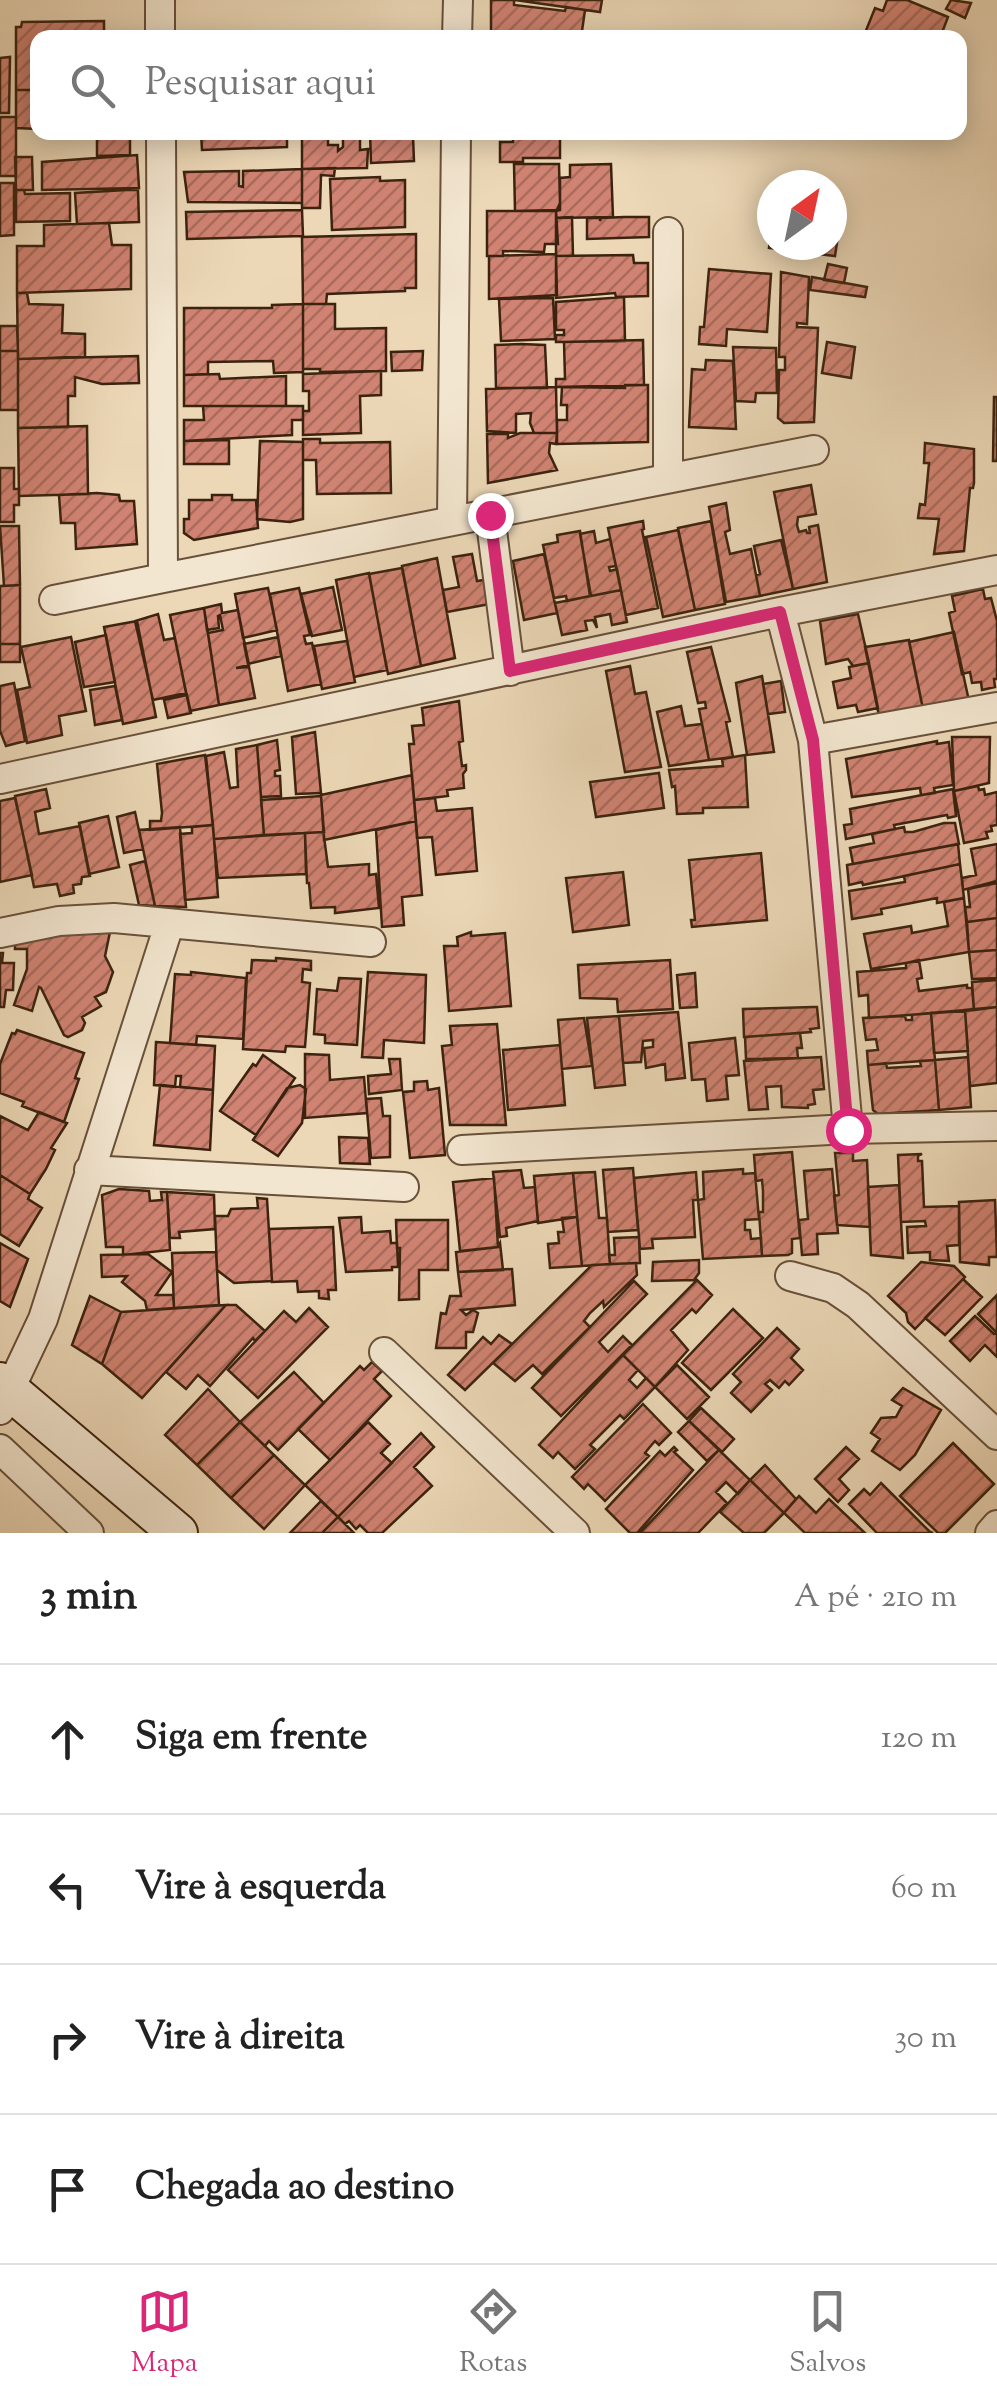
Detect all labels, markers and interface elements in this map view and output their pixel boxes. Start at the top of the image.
search box [30,30,967,140]
icon: search [65,58,120,113]
text: Pesquisar aqui [145,58,376,112]
north arrow [757,170,847,260]
route end [468,493,514,539]
route start [826,1108,872,1154]
text: 3 min [40,1568,137,1628]
text: A pé · 210 m [794,1575,957,1621]
icon: ahead [40,1712,95,1767]
text: Siga em frente [135,1712,368,1766]
text: 120 m [881,1716,957,1762]
icon: left [40,1862,95,1917]
text: Vire à esquerda [135,1862,386,1916]
text: 60 m [891,1866,957,1912]
icon: right [40,2012,95,2067]
text: Vire à direita [135,2012,345,2066]
text: 30 m [894,2016,957,2062]
icon: arrive [40,2162,95,2217]
text: Chegada ao destino [135,2162,454,2216]
tab: Mapa [131,2284,198,2384]
tab: Rotas [459,2284,527,2384]
tab: Salvos [789,2284,866,2384]

